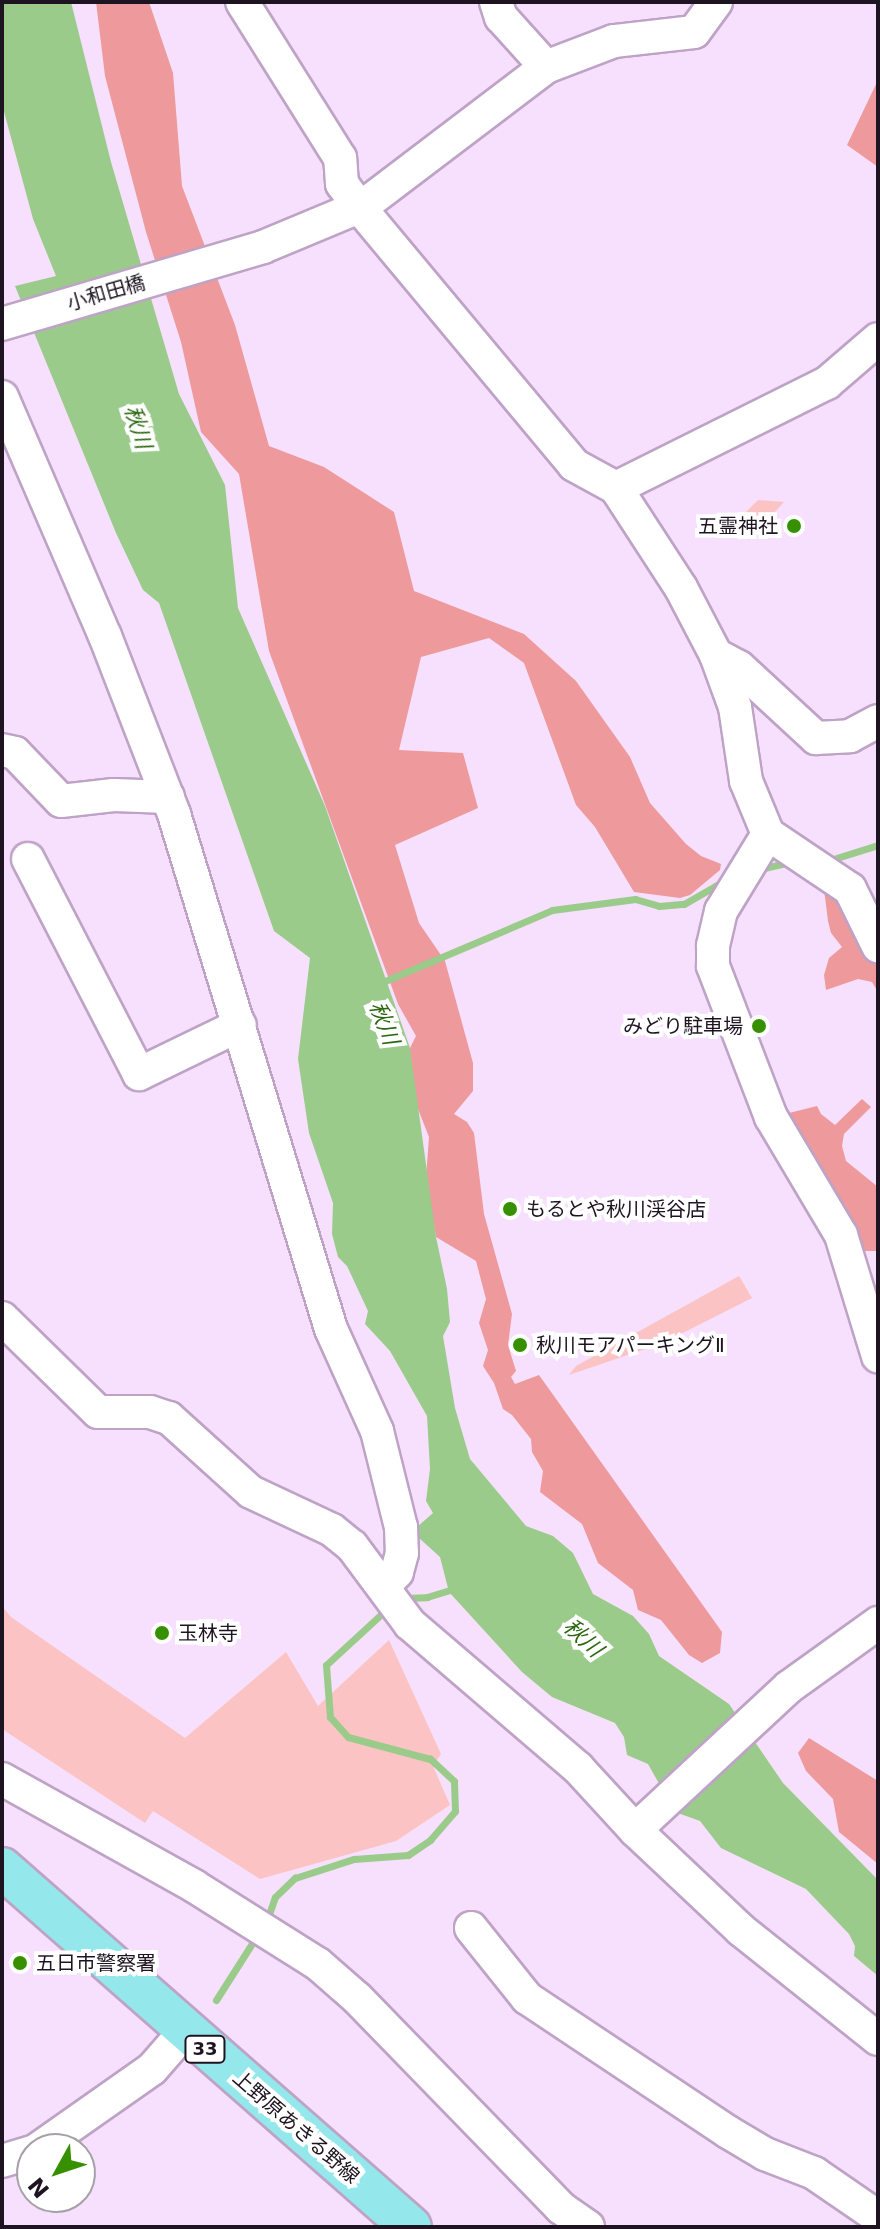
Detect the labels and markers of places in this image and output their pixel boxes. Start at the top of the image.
place label: 五霊神社 [698,514,778,538]
marker: 五霊神社 [785,517,803,535]
place label: みどり駐車場 [623,1014,743,1038]
marker: みどり駐車場 [750,1017,768,1035]
place label: もるとや秋川渓谷店 [526,1197,706,1221]
marker: もるとや秋川渓谷店 [501,1200,519,1218]
place label: 秋川モアパーキングⅡ [536,1333,726,1357]
marker: 秋川モアパーキングⅡ [511,1336,529,1354]
place label: 玉林寺 [178,1621,238,1645]
marker: 玉林寺 [153,1624,171,1642]
place label: 五日市警察署 [36,1951,156,1975]
marker: 五日市警察署 [11,1954,29,1972]

